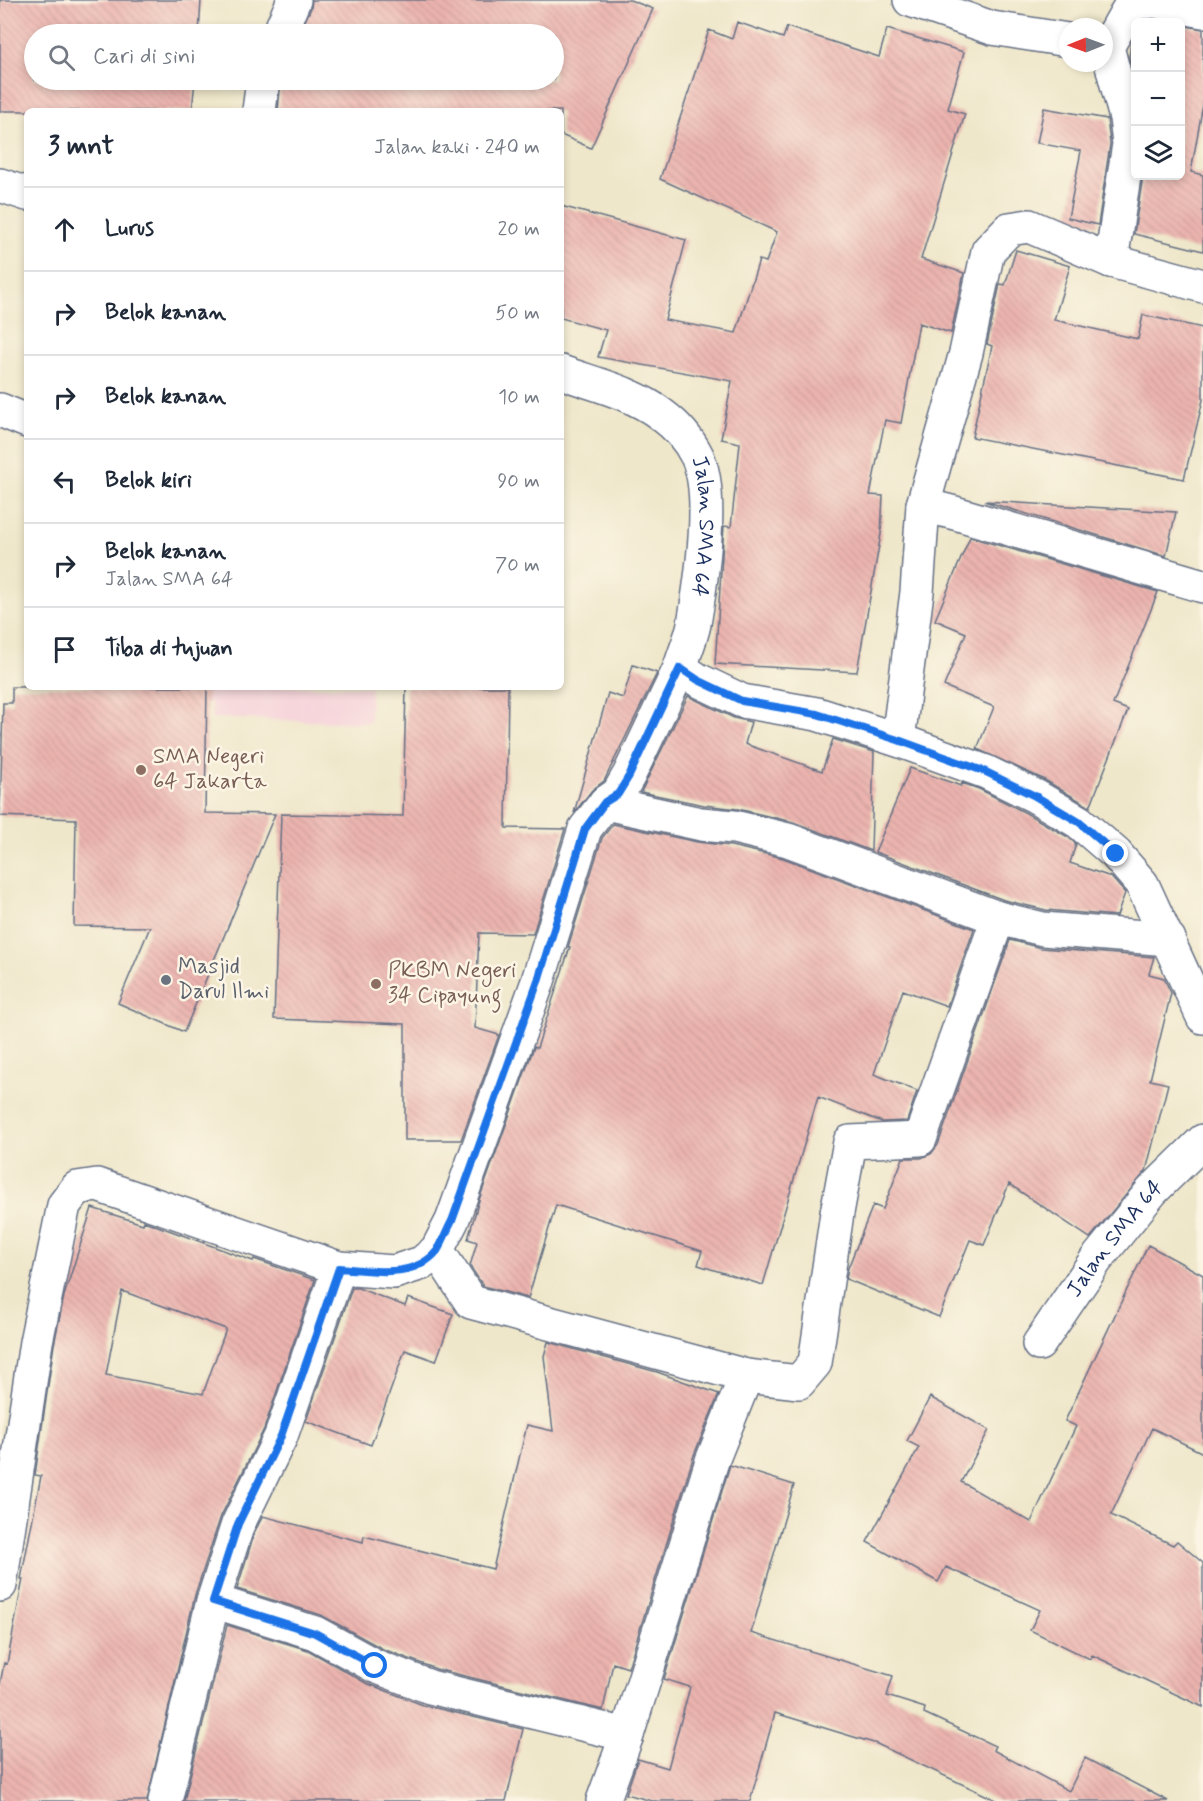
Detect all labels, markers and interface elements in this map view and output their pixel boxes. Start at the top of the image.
north arrow [1059,18,1113,72]
map controls [1131,18,1185,180]
button: + [1131,18,1185,72]
search box [24,24,564,90]
icon: search [45,41,78,74]
text: Cari di sini [93,43,195,71]
button: − [1131,72,1185,126]
button: layers [1131,126,1185,180]
text: 3 mnt [48,130,114,164]
text: Jalan kaki · 240 m [374,134,540,161]
icon: ahead [48,213,81,246]
text: Lurus [105,215,154,243]
text: 20 m [497,216,540,243]
icon: right [48,297,81,330]
text: Belok kanan [105,299,226,327]
text: 50 m [495,300,540,327]
icon: right [48,381,81,414]
text: Belok kanan [105,383,226,411]
text: 10 m [498,384,540,411]
street label: Jalan SMA 64 [684,452,720,599]
icon: left [48,465,81,498]
text: Belok kiri [105,467,192,495]
text: 90 m [497,468,540,495]
text: Belok kanan [105,538,226,566]
icon: right [48,549,81,582]
text: 70 m [495,552,540,579]
text: Jalan SMA 64 [105,566,233,593]
icon: arrive [48,633,81,666]
text: Tiba di tujuan [105,635,233,663]
place label: SMA Negeri 64 Jakarta [153,743,268,796]
marker: SMA Negeri 64 Jakarta [134,763,148,777]
route end [1102,840,1128,866]
place label: Masjid Darul Ilmi [178,953,269,1006]
place label: PKBM Negeri 34 Cipayung [388,957,516,1013]
marker: Masjid Darul Ilmi [159,973,173,987]
marker: PKBM Negeri 34 Cipayung [369,977,383,991]
street label: Jalan SMA 64 [1061,1174,1169,1303]
route start [361,1652,387,1678]

